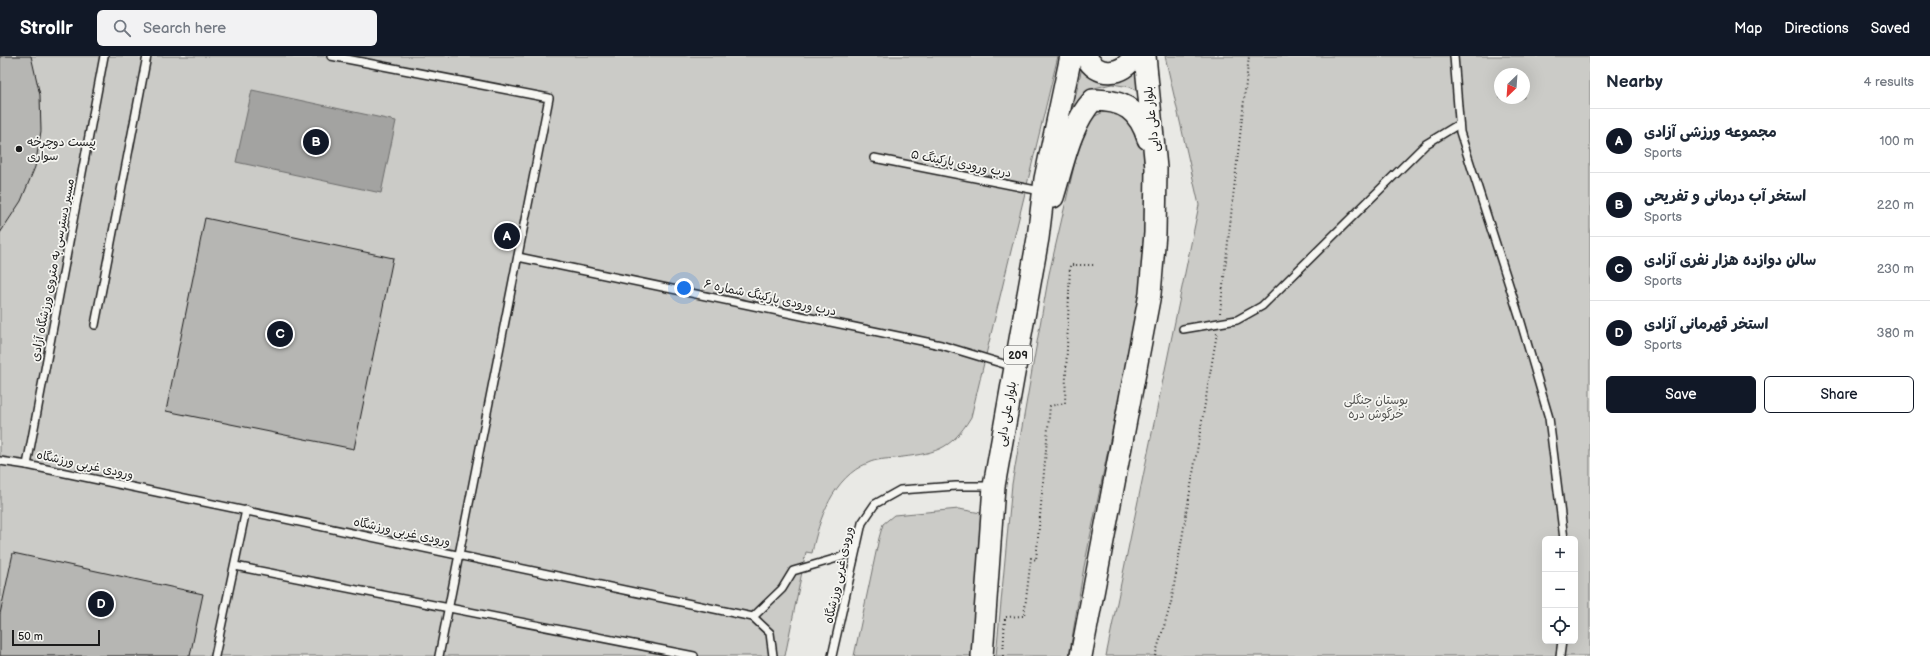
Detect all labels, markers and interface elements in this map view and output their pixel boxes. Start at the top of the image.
search box [97,10,377,46]
text: Strollr [20,17,73,40]
icon: search [111,17,133,39]
text: Search here [143,19,226,38]
text: Map [1734,20,1762,37]
text: Directions [1784,20,1849,37]
text: Saved [1871,20,1910,37]
north arrow [1494,68,1530,104]
text: Nearby [1606,72,1663,92]
text: 4 results [1864,74,1914,90]
street label: بلوار علی دایی [1141,85,1163,153]
text: مجموعه ورزشی آزادی [1644,123,1777,142]
pin: B [303,127,329,157]
text: A [1615,133,1623,149]
text: 100 m [1879,133,1914,149]
place label: پیست دوچرخه سواری [27,135,96,164]
marker: پیست دوچرخه سواری [14,144,24,154]
text: Sports [1644,145,1682,161]
street label: درب ورودی پارکینگ ۵ [909,147,1013,181]
street label: مسیر دسترسی به متروی ورزشگاه آزادی [28,177,78,363]
text: استخر آب درمانی و تفریحی [1644,187,1806,206]
text: B [1614,197,1624,213]
text: 220 m [1877,197,1914,213]
text: Sports [1644,209,1682,225]
pin: A [494,221,520,251]
text: سالن دوازده هزار نفری آزادی [1644,251,1816,270]
text: C [1614,261,1624,277]
text: 230 m [1877,261,1914,277]
text: Sports [1644,273,1682,289]
street label: درب ورودی پارکینگ شماره ۶ [702,277,838,319]
your location [674,278,694,298]
text: استخر قهرمانی آزادی [1644,315,1768,334]
pin: C [267,319,293,349]
text: D [1614,325,1624,341]
text: 380 m [1877,325,1914,341]
text: Sports [1644,337,1682,353]
road number: 209 [1004,346,1032,364]
button: Save [1606,376,1756,413]
button: Share [1764,376,1914,413]
street label: بلوار علی دایی [994,380,1020,448]
park label: بوستان جنگلی خرگوش دره [1344,393,1408,422]
street label: ورودی غربی ورزشگاه [35,447,135,483]
street label: ورودی غربی ورزشگاه [352,514,452,550]
street label: ورودی غربی ورزشگاه [821,525,857,625]
map controls [1542,536,1578,644]
button: + [1542,536,1578,572]
button: − [1542,572,1578,608]
pin: D [88,589,114,619]
button: locate [1542,608,1578,644]
scale bar [12,628,100,647]
text: 50 m [18,630,43,643]

